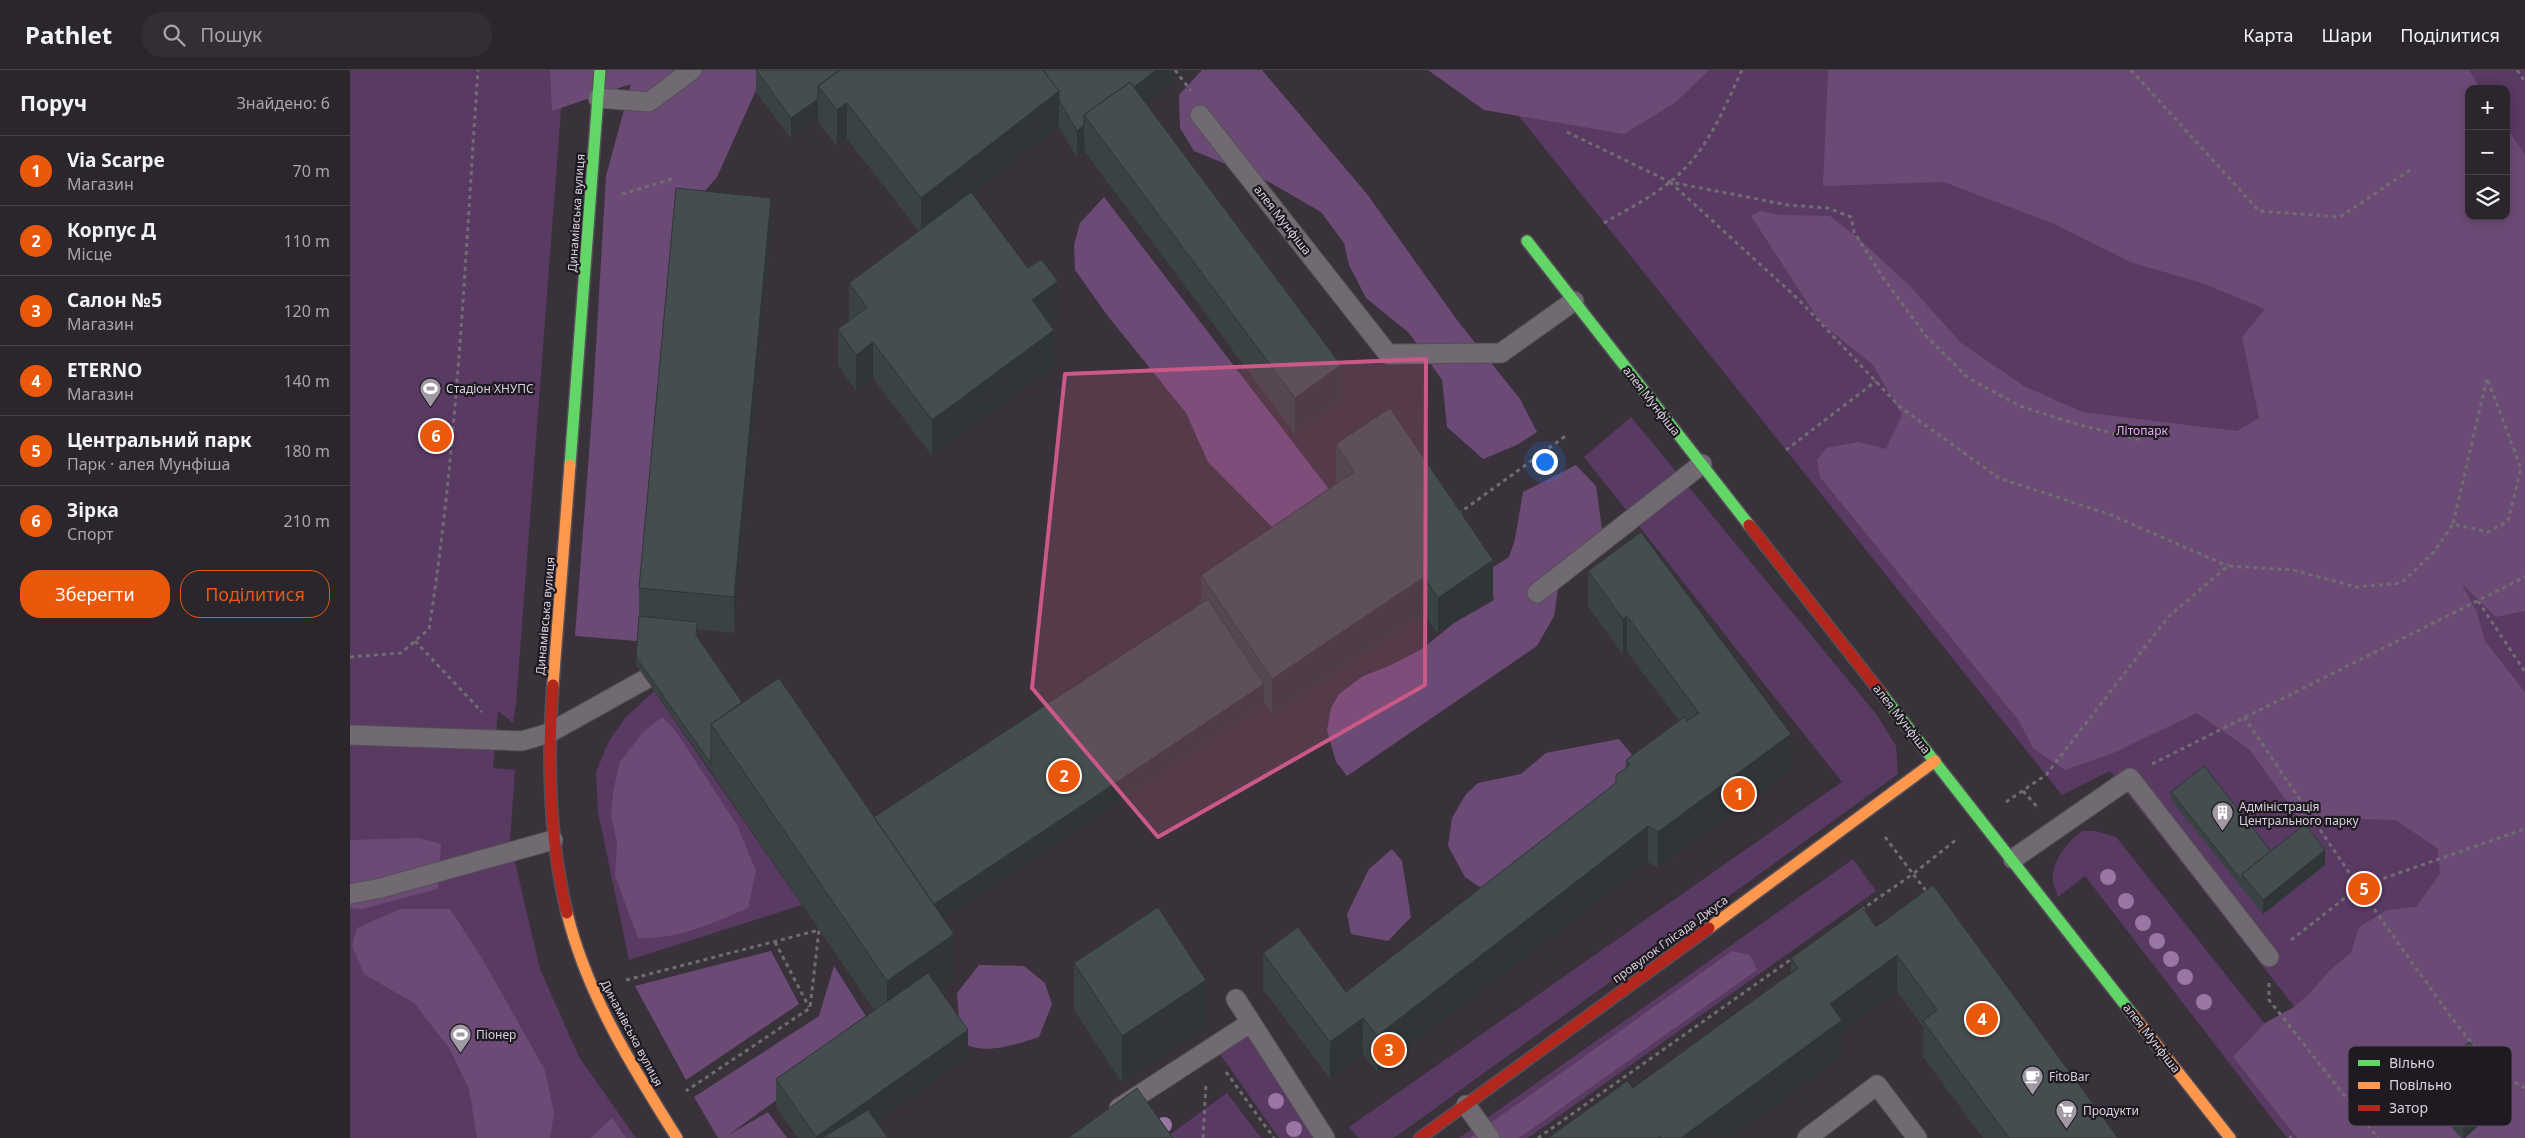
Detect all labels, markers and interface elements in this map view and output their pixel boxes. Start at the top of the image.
search box [142,12,492,57]
text: Pathlet [25,18,112,51]
icon: search [160,21,188,49]
text: Пошук [200,22,262,48]
text: Карта [2243,23,2294,47]
text: Шари [2322,23,2372,47]
text: Поділитися [2400,23,2500,47]
map controls [2465,85,2510,220]
button: + [2465,85,2510,130]
text: Поруч [20,89,87,117]
text: Знайдено: 6 [237,92,330,114]
button: − [2465,130,2510,175]
text: Via Scarpe [67,147,165,173]
street label: Динамівська вулиця [563,153,589,273]
text: 1 [31,160,41,182]
text: 70 m [293,160,330,182]
text: Магазин [67,173,134,195]
button: layers [2465,175,2510,220]
street label: алея Мунфіша [1250,182,1316,258]
text: Корпус Д [67,217,156,243]
text: 2 [31,230,41,252]
text: 110 m [283,230,330,252]
text: Місце [67,243,112,265]
text: Салон №5 [67,287,162,313]
text: 3 [31,300,41,322]
text: 120 m [283,300,330,322]
text: Магазин [67,313,134,335]
text: ETERNO [67,357,142,383]
street label: алея Мунфіша [1619,363,1685,439]
text: 4 [31,370,41,392]
text: 140 m [283,370,330,392]
sports icon: Стадіон ХНУПС [418,376,442,407]
place label: Стадіон ХНУПС [446,380,534,397]
text: Магазин [67,383,134,405]
pin: 6 [420,417,452,455]
park label: Літопарк [2116,422,2168,439]
text: Центральний парк [67,427,252,453]
text: 5 [31,440,41,462]
text: 180 m [283,440,330,462]
your location [1532,449,1558,475]
text: Парк · алея Мунфіша [67,453,230,475]
text: Зірка [67,497,119,523]
text: 6 [31,510,41,532]
text: 210 m [283,510,330,532]
text: Спорт [67,523,113,545]
street label: Динамівська вулиця [531,556,559,676]
button: Зберегти [20,570,170,618]
button: Поділитися [180,570,330,618]
street label: алея Мунфіша [1869,681,1935,757]
pin: 2 [1048,757,1080,795]
pin: 1 [1723,775,1755,813]
place label: Адміністрація Центрального парку [2239,798,2359,829]
building icon: Адміністрація Центрального парку [2211,801,2235,832]
pin: 5 [2348,870,2380,908]
street label: провулок Глісада Джуса [1609,891,1731,987]
street label: Динамівська вулиця [597,977,667,1089]
pin: 4 [1966,1000,1998,1038]
street label: алея Мунфіша [2119,1000,2185,1076]
sports icon: Піонер [448,1022,472,1053]
place label: Піонер [476,1026,516,1043]
pin: 3 [1373,1031,1405,1069]
legend [2348,1046,2512,1126]
text: Вільно [2389,1053,2434,1072]
cafe icon: FitoBar [2021,1064,2045,1095]
place label: FitoBar [2049,1068,2089,1085]
text: Повільно [2389,1075,2452,1094]
supermarket icon: Продукти [2055,1098,2079,1129]
text: Затор [2389,1098,2428,1117]
place label: Продукти [2083,1102,2139,1119]

